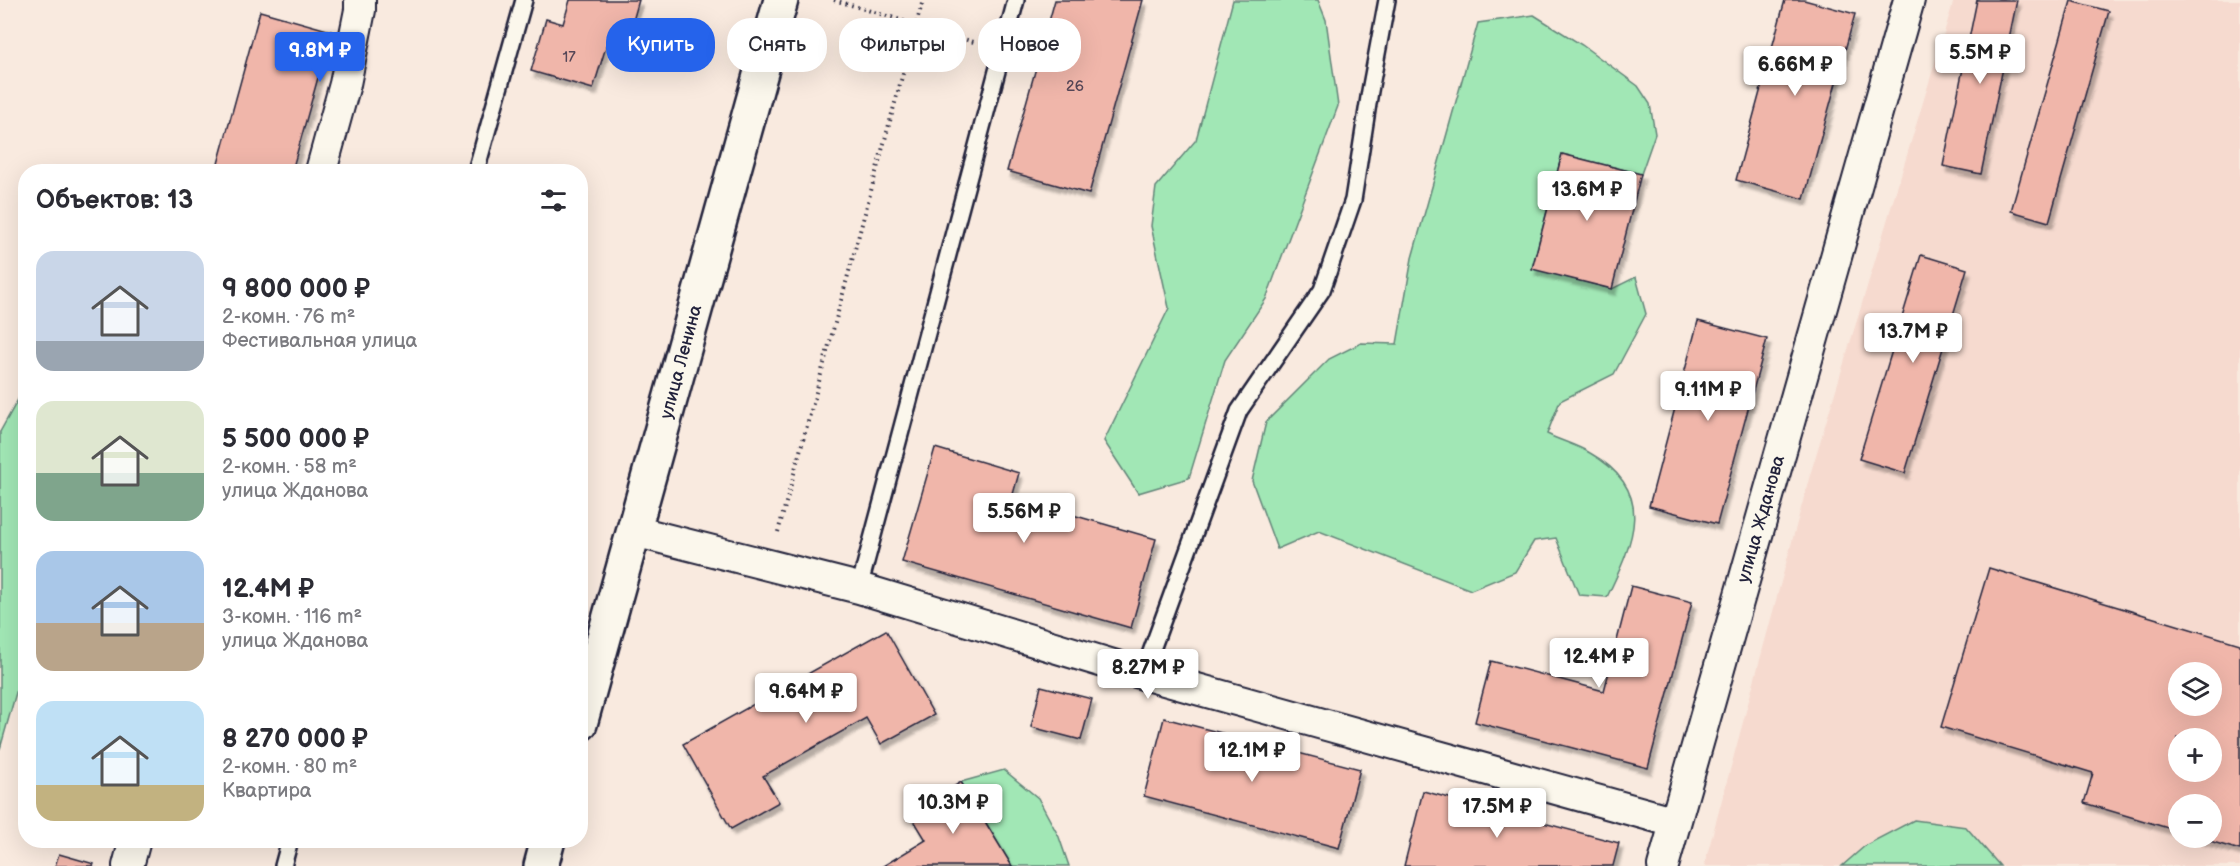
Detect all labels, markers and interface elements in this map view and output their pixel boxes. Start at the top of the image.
chip: Купить [606,18,715,72]
chip: Снять [727,18,827,72]
chip: Фильтры [839,18,966,72]
chip: Новое [978,18,1081,72]
pin: 9.8M ₽ [271,32,369,83]
pin: 5.5M ₽ [1931,34,2029,85]
text: 9.8M ₽ [289,39,351,63]
text: 5.5M ₽ [1949,41,2011,65]
pin: 6.66M ₽ [1740,46,1850,97]
house number: 17 [562,48,576,67]
text: 6.66M ₽ [1757,53,1833,77]
house number: 26 [1066,77,1084,96]
pin: 13.6M ₽ [1532,171,1642,222]
text: 13.6M ₽ [1552,178,1622,202]
icon: filters [537,184,570,217]
text: Объектов: 13 [36,185,193,216]
text: 9 800 000 ₽ [222,274,370,305]
icon: home [84,275,156,347]
street label: улица Ленина [656,302,706,421]
text: 2-комн. · 76 m² [222,305,355,329]
pin: 13.7M ₽ [1858,313,1968,364]
text: 13.7M ₽ [1878,320,1948,344]
text: Фестивальная улица [222,329,417,353]
pin: 9.11M ₽ [1653,371,1763,422]
text: 9.11M ₽ [1674,378,1742,402]
text: 5 500 000 ₽ [222,424,369,455]
icon: home [84,425,156,497]
street label: улица Жданова [1733,452,1789,585]
text: 2-комн. · 58 m² [222,455,357,479]
text: улица Жданова [222,479,368,503]
pin: 5.56M ₽ [969,493,1079,544]
text: 5.56M ₽ [987,500,1061,524]
text: 12.4M ₽ [222,574,314,605]
icon: home [84,575,156,647]
text: 3-комн. · 116 m² [222,605,362,629]
text: улица Жданова [222,629,368,653]
pin: 12.4M ₽ [1544,638,1654,689]
text: 12.4M ₽ [1564,645,1634,669]
pin: 8.27M ₽ [1093,649,1203,700]
text: 8.27M ₽ [1111,656,1185,680]
map controls [2168,662,2222,848]
button: layers [2168,662,2222,716]
pin: 9.64M ₽ [751,673,861,724]
text: 9.64M ₽ [769,680,843,704]
text: 8 270 000 ₽ [222,724,368,755]
icon: home [84,725,156,797]
button: + [2168,728,2222,782]
pin: 12.1M ₽ [1197,732,1307,783]
text: 12.1M ₽ [1218,739,1286,763]
text: 2-комн. · 80 m² [222,755,357,779]
text: Квартира [222,779,312,803]
pin: 10.3M ₽ [898,784,1008,835]
pin: 17.5M ₽ [1442,788,1552,839]
text: 10.3M ₽ [917,791,989,815]
button: − [2168,794,2222,848]
text: 17.5M ₽ [1462,795,1532,819]

